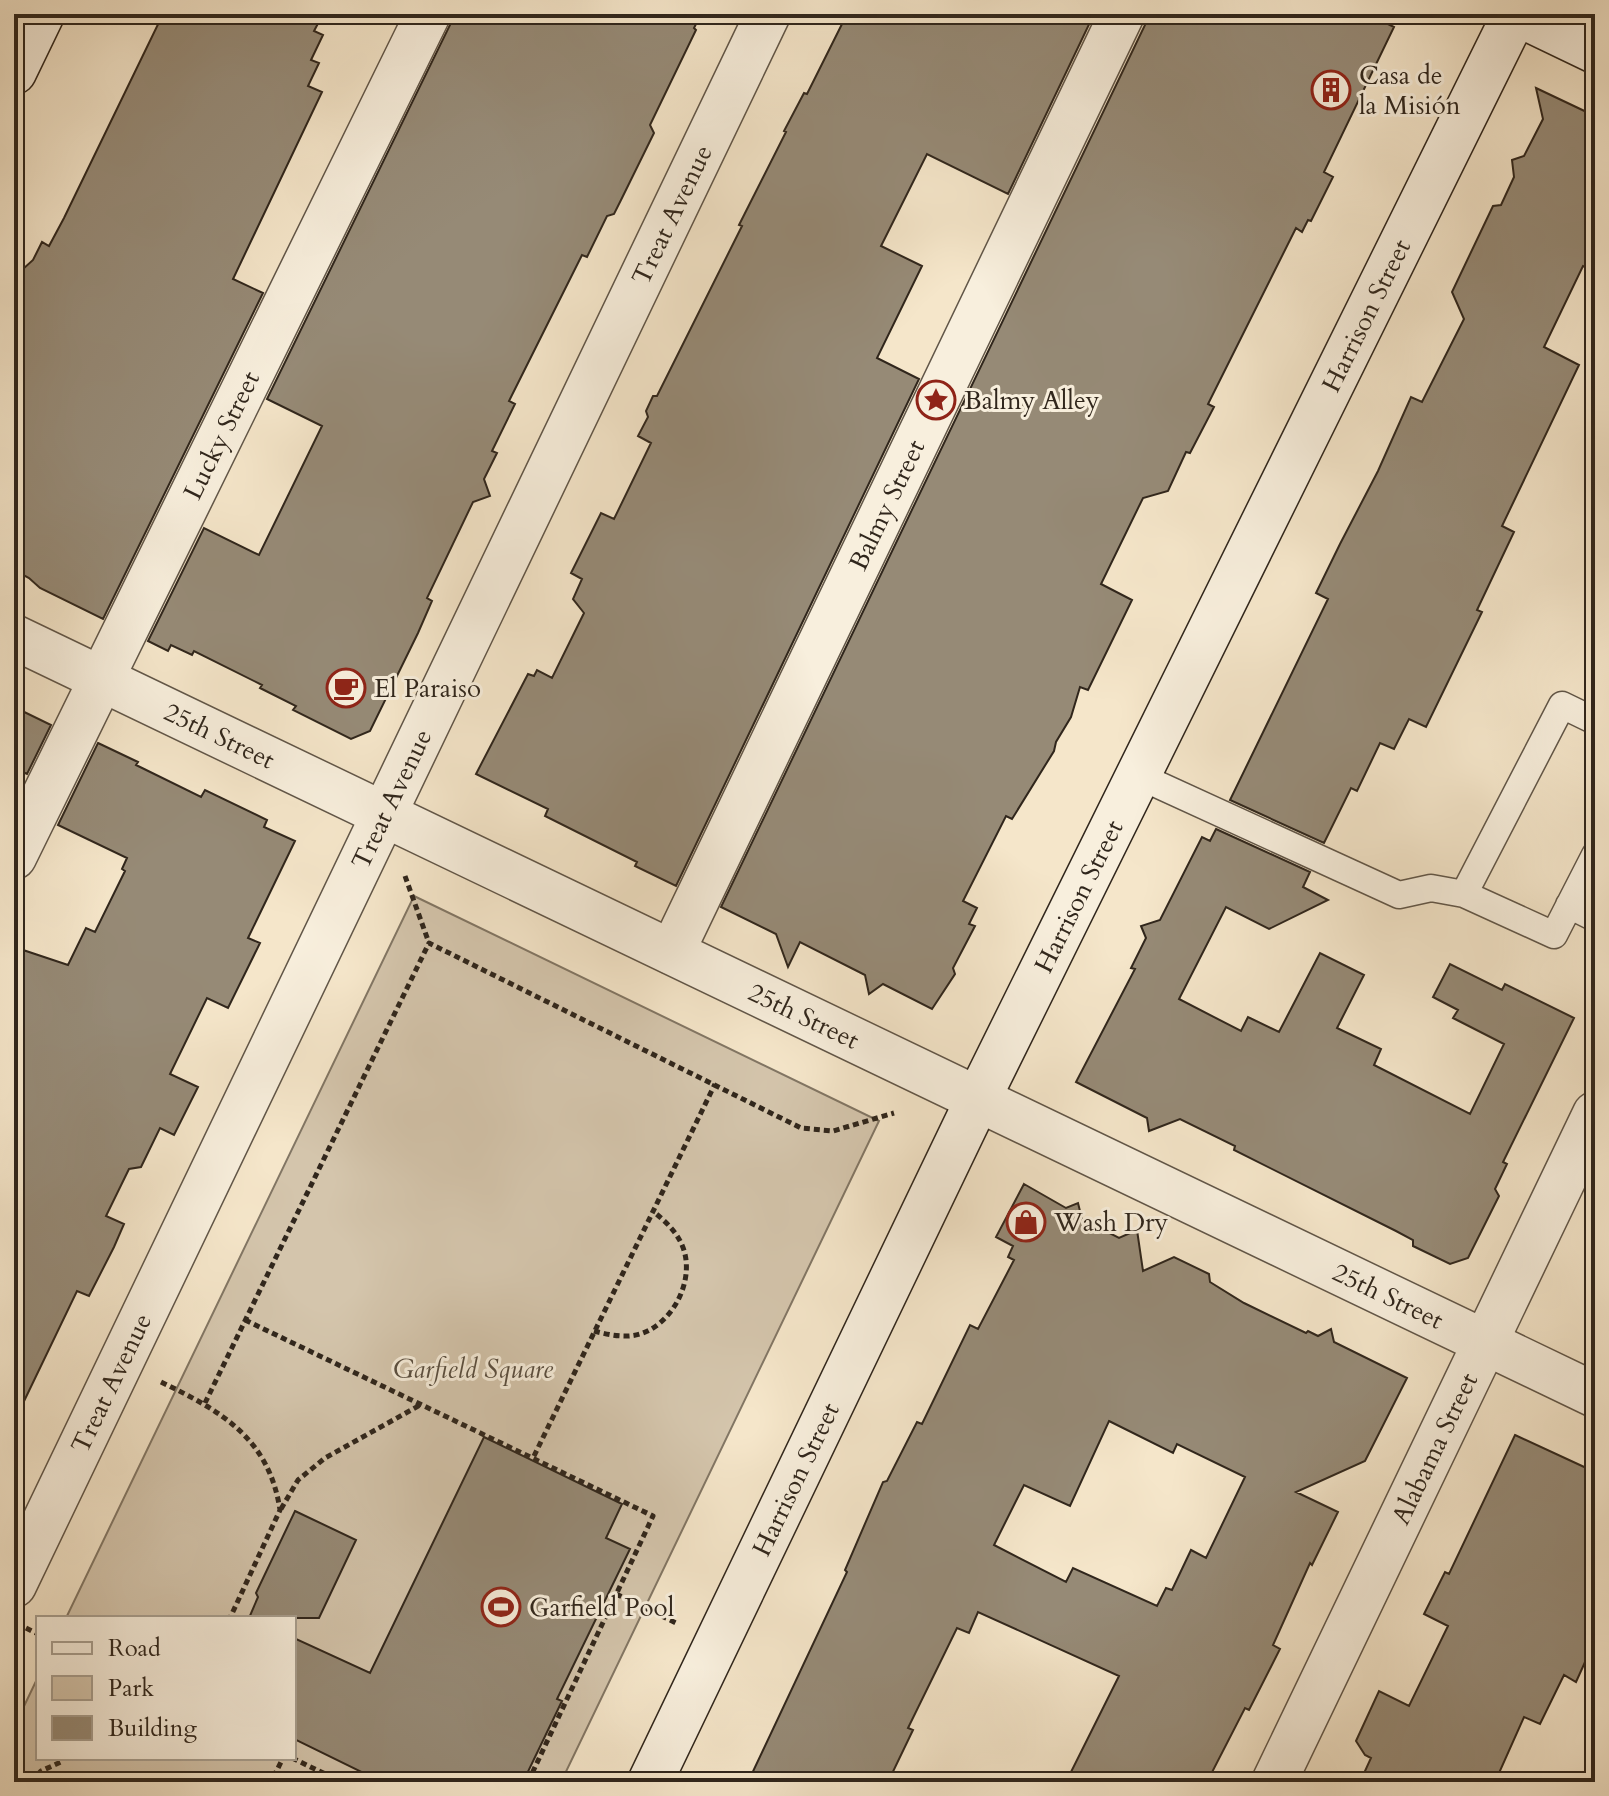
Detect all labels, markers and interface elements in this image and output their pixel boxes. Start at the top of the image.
place label: Casa de la Misión [1359,58,1461,123]
building icon: Casa de la Misión [1310,69,1352,111]
street label: Treat Avenue [623,139,720,290]
street label: Harrison Street [1313,233,1418,398]
street label: Lucky Street [175,365,268,505]
place icon: Balmy Alley [915,379,957,421]
place label: Balmy Alley [964,383,1100,418]
street label: Balmy Street [840,434,933,576]
cafe icon: El Paraiso [325,667,367,709]
place label: El Paraiso [374,671,481,706]
street label: 25th Street [159,694,281,777]
street label: Treat Avenue [343,723,440,875]
street label: Harrison Street [1026,814,1131,978]
street label: 25th Street [743,974,865,1057]
shop icon: Wash Dry [1005,1201,1047,1243]
place label: Wash Dry [1053,1205,1169,1240]
street label: 25th Street [1327,1254,1449,1337]
street label: Treat Avenue [62,1307,159,1459]
park label: Garfield Square [393,1352,554,1387]
street label: Alabama Street [1383,1367,1486,1530]
street label: Harrison Street [744,1397,847,1562]
sports icon: Garfield Pool [480,1586,522,1628]
place label: Garfield Pool [529,1590,675,1625]
legend [36,1616,296,1760]
text: Road [108,1632,161,1665]
text: Park [108,1672,154,1705]
text: Building [108,1712,198,1745]

